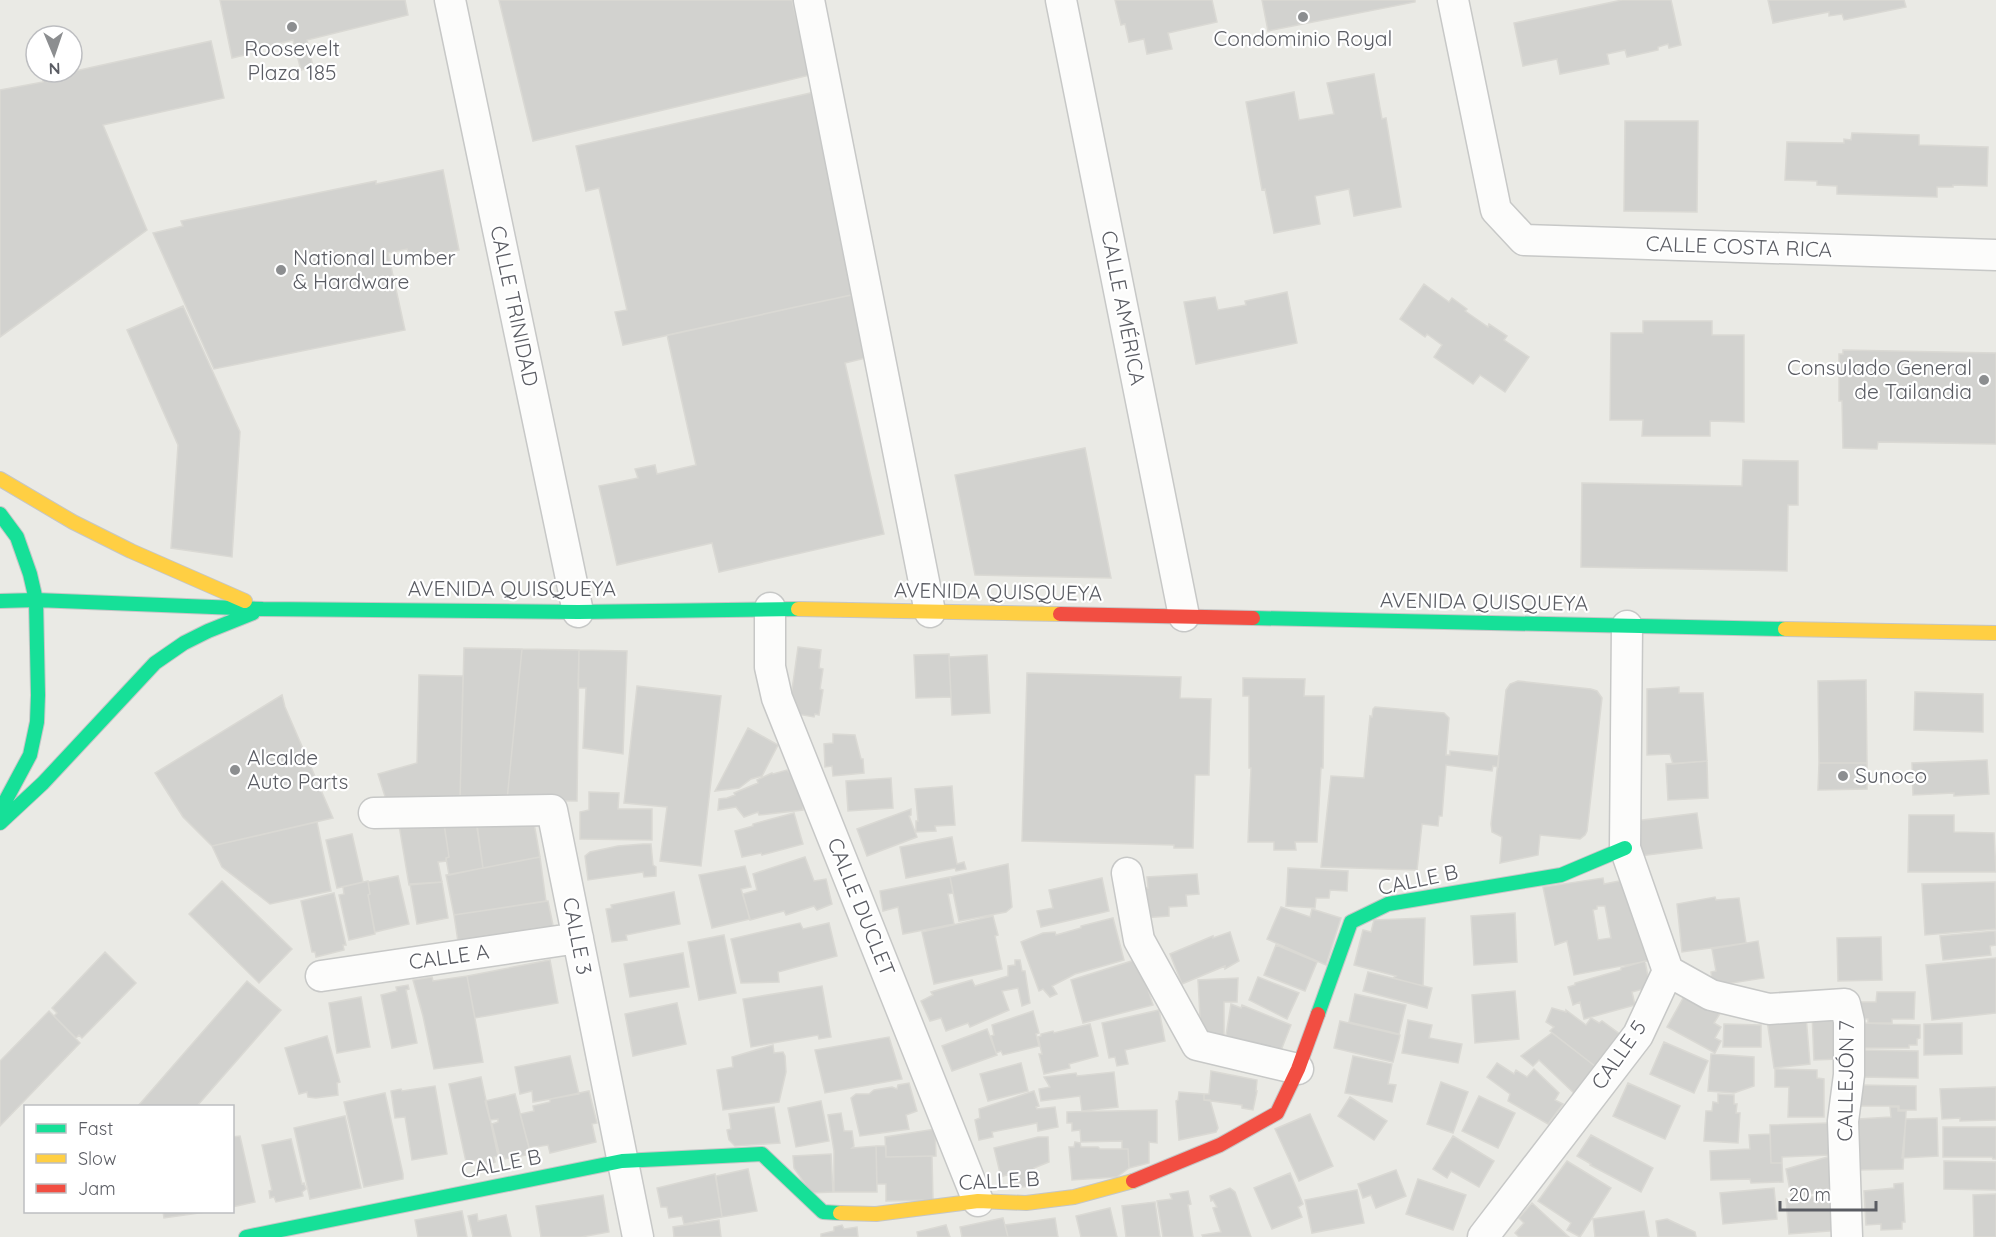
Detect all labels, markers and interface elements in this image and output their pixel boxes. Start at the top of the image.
marker: Condominio Royal [1296,10,1310,24]
marker: Roosevelt Plaza 185 [285,20,299,34]
north arrow [24,24,84,84]
place label: Condominio Royal [1214,25,1392,51]
place label: Roosevelt Plaza 185 [244,35,340,85]
text: N [48,59,61,79]
street label: CALLE TRINIDAD [485,223,545,388]
street label: CALLE AMÉRICA [1096,228,1152,387]
street label: CALLE COSTA RICA [1645,230,1833,262]
place label: National Lumber & Hardware [293,244,456,294]
marker: National Lumber & Hardware [274,263,288,277]
place label: Consulado General de Tailandia [1787,354,1972,404]
marker: Consulado General de Tailandia [1977,373,1991,387]
street label: AVENIDA QUISQUEYA [408,575,616,601]
street label: AVENIDA QUISQUEYA [894,576,1102,606]
street label: AVENIDA QUISQUEYA [1380,586,1588,616]
place label: Alcalde Auto Parts [247,744,348,794]
place label: Sunoco [1855,762,1927,788]
marker: Alcalde Auto Parts [228,763,242,777]
marker: Sunoco [1836,769,1850,783]
street label: CALLE DUCLET [822,834,901,980]
street label: CALLE B [1375,858,1460,900]
street label: CALLE 3 [558,895,598,977]
street label: CALLE A [407,938,491,975]
street label: CALLE 5 [1585,1015,1651,1094]
street label: CALLEJÓN 7 [1831,1020,1859,1142]
legend [24,1105,234,1213]
text: Fast [78,1117,113,1140]
street label: CALLE B [459,1143,543,1184]
text: Slow [78,1147,116,1170]
street label: CALLE B [958,1165,1040,1195]
scale bar [1780,1174,1876,1212]
text: Jam [78,1177,116,1200]
text: 20 m [1789,1183,1831,1206]

